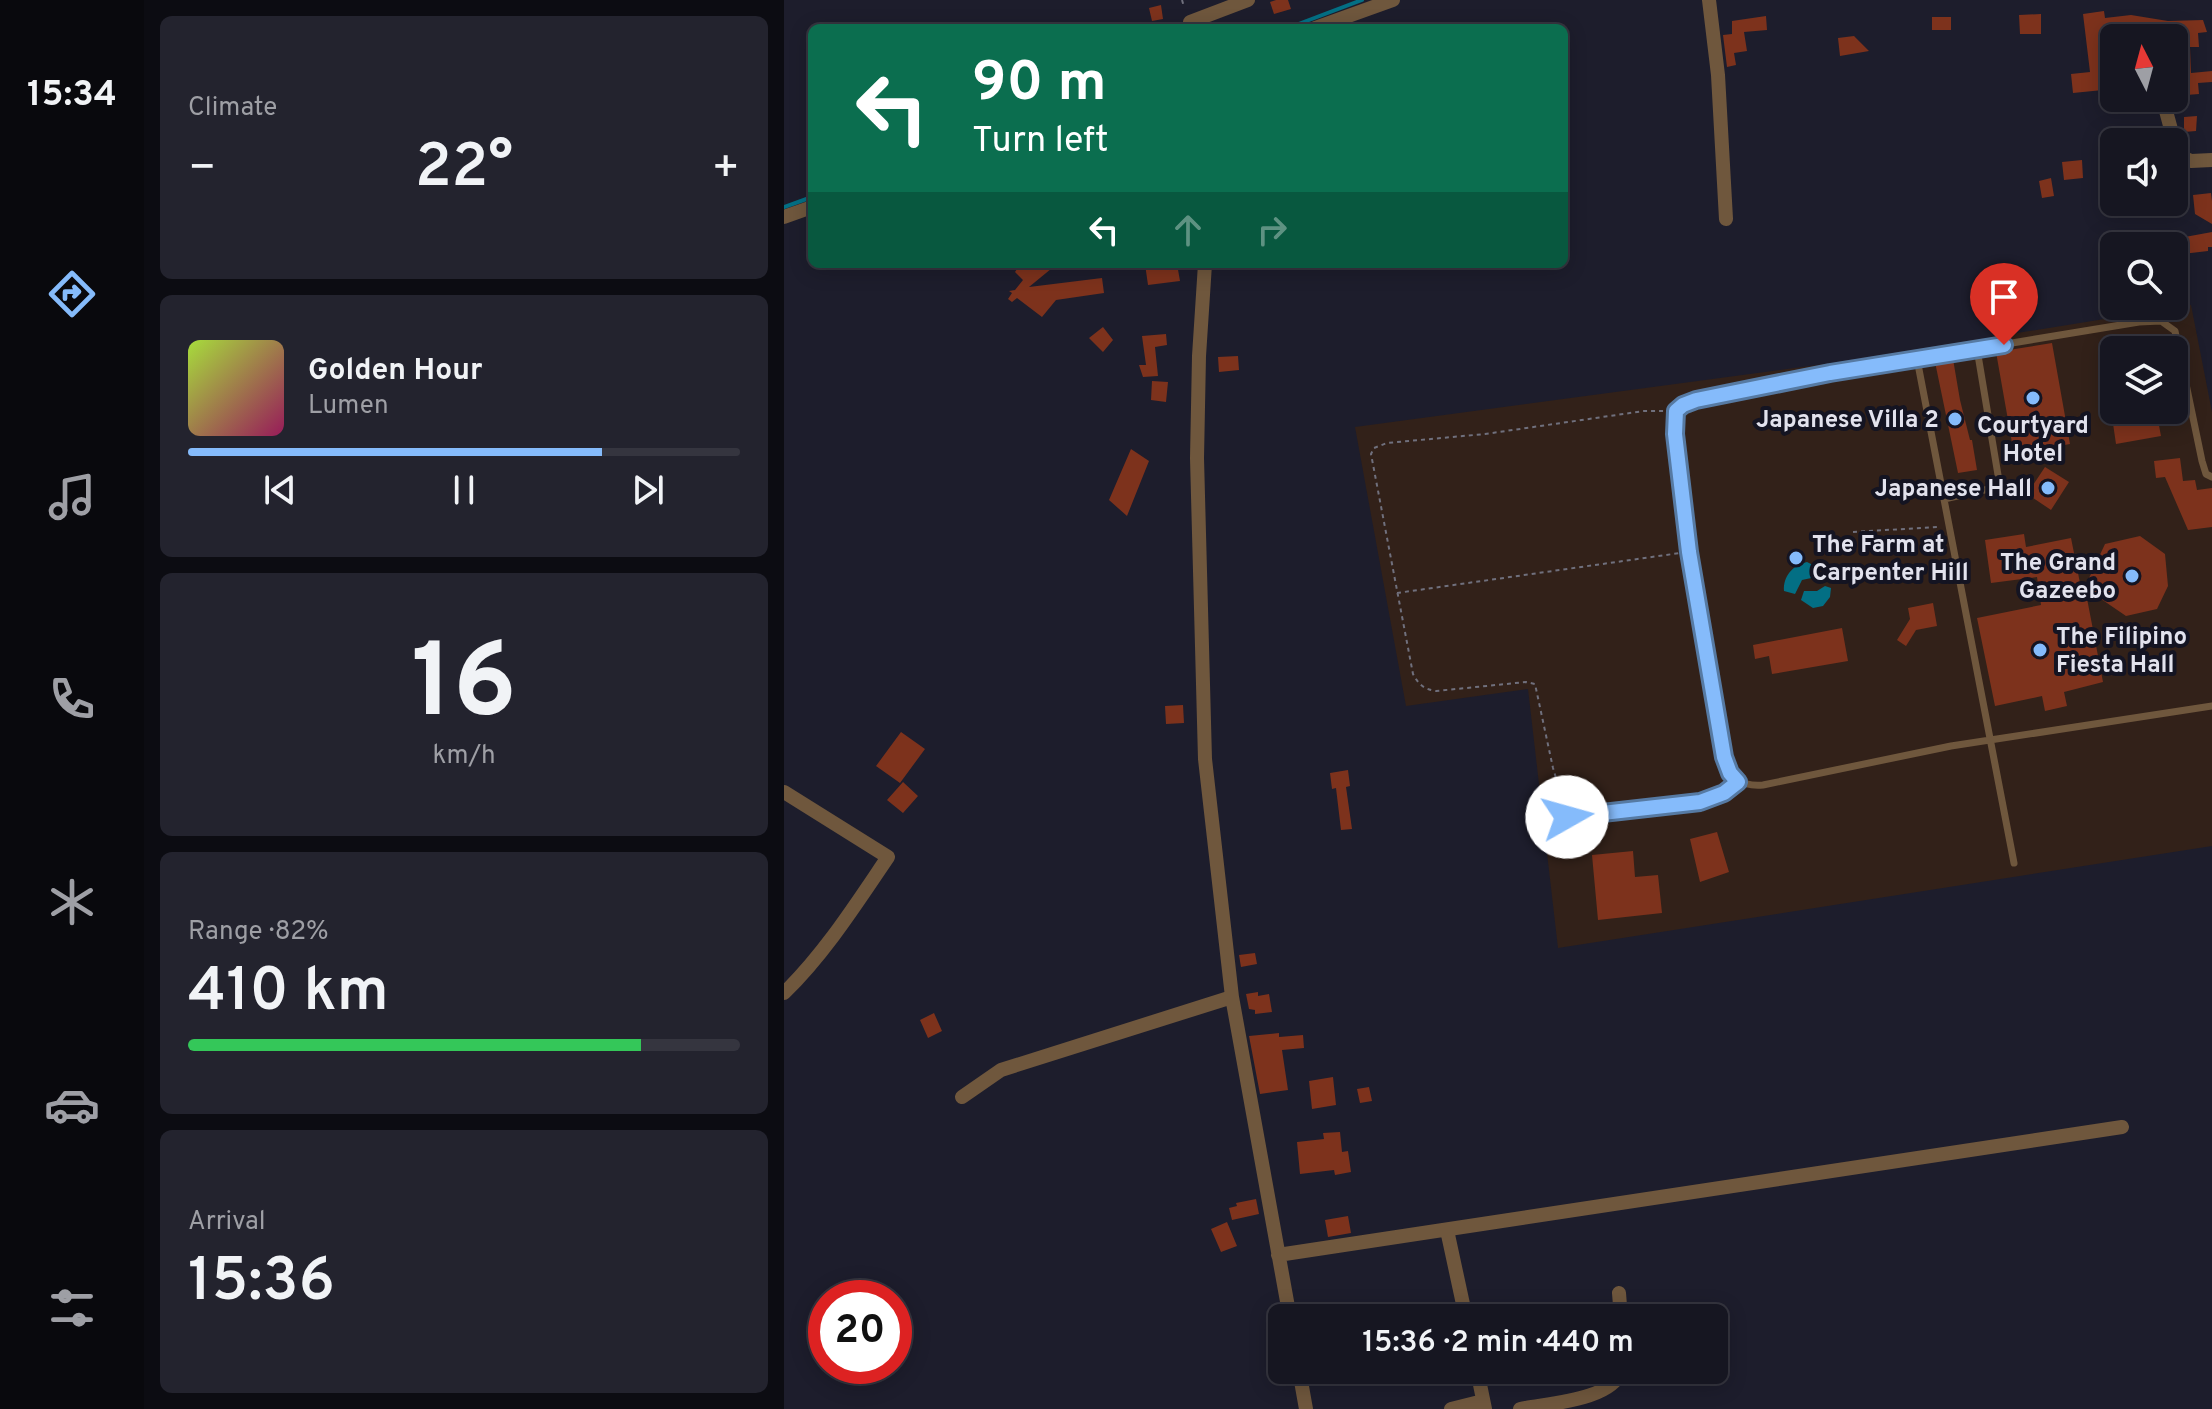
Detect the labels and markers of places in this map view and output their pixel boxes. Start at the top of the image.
pin [1970,263,2038,345]
marker: Courtyard Hotel [2024,389,2042,407]
place label: Japanese Villa 2 [1756,406,1939,436]
marker: Japanese Villa 2 [1946,410,1964,428]
place label: Courtyard Hotel [1977,412,2089,470]
place label: Japanese Hall [1875,475,2032,505]
marker: Japanese Hall [2039,479,2057,497]
place label: The Farm at Carpenter Hill [1812,531,1969,589]
marker: The Farm at Carpenter Hill [1787,549,1805,567]
place label: The Grand Gazeebo [2000,549,2116,607]
marker: The Grand Gazeebo [2123,567,2141,585]
place label: The Filipino Fiesta Hall [2056,623,2187,681]
marker: The Filipino Fiesta Hall [2031,641,2049,659]

